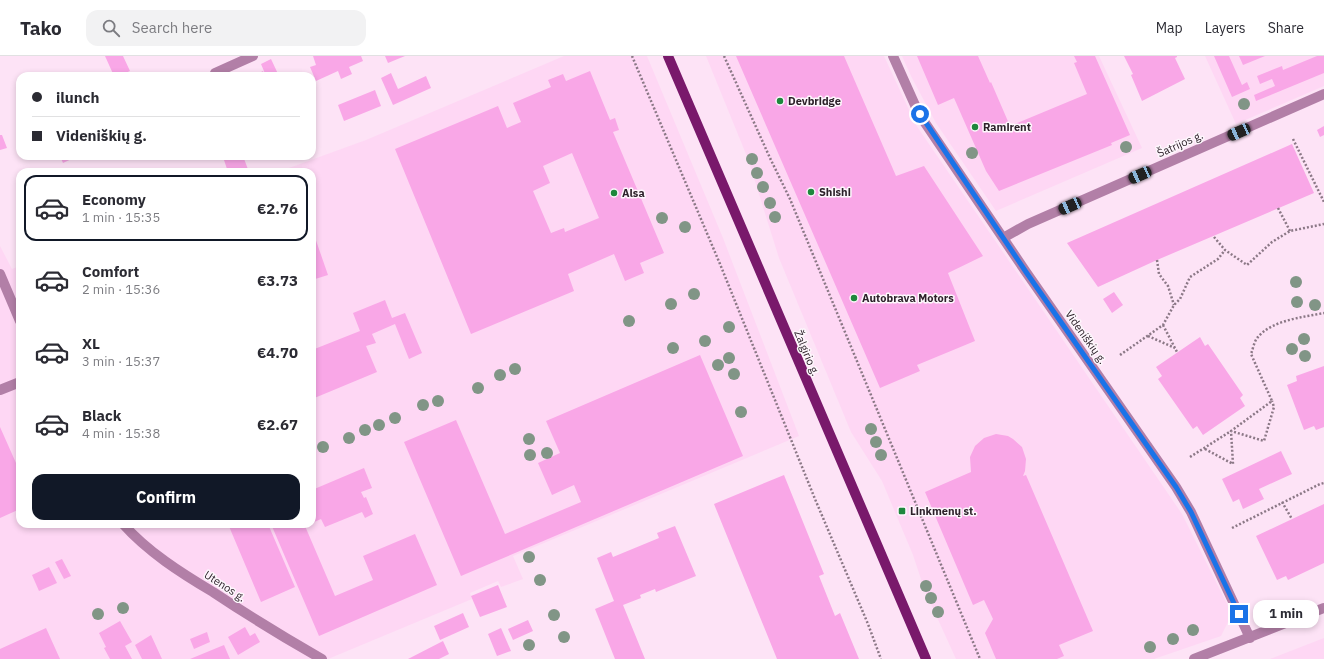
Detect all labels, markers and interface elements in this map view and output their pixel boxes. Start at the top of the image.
search box [86,10,366,46]
text: Tako [20,16,62,40]
icon: search [100,17,122,39]
text: Search here [132,18,212,37]
text: Map [1156,19,1183,37]
text: Layers [1205,19,1246,37]
text: Share [1268,19,1304,37]
text: ilunch [56,88,99,107]
place label: Devbridge [788,94,841,108]
marker: Devbridge [775,96,785,106]
route start [911,105,929,123]
place label: Ramirent [983,120,1031,134]
marker: Ramirent [970,122,980,132]
car [1226,122,1252,142]
text: Videniškių g. [56,126,147,145]
street label: Šatrijos g. [1155,128,1205,160]
car [1127,165,1153,185]
place label: Shishi [819,185,851,199]
place label: Alsa [622,186,645,200]
marker: Shishi [806,187,816,197]
marker: Alsa [609,188,619,198]
icon: car [34,190,70,226]
text: Economy [82,190,146,209]
car [1057,196,1083,216]
text: €2.76 [257,199,298,218]
text: 1 min · 15:35 [82,209,160,226]
icon: car [34,262,70,298]
text: Comfort [82,262,139,281]
text: €3.73 [257,271,298,290]
text: 2 min · 15:36 [82,281,160,298]
place label: Autobrava Motors [862,291,954,305]
marker: Autobrava Motors [849,293,859,303]
street label: Videniškių g. [1062,307,1110,367]
street label: Žalgirio g. [791,328,823,378]
icon: car [34,334,70,370]
text: XL [82,334,100,353]
text: €4.70 [257,343,298,362]
text: 3 min · 15:37 [82,353,160,370]
icon: car [34,406,70,442]
text: Black [82,406,122,425]
text: €2.67 [257,415,298,434]
text: 4 min · 15:38 [82,425,160,442]
button: Confirm [32,474,300,520]
place label: Linkmenų st. [910,504,977,518]
marker: Linkmenų st. [897,506,907,516]
street label: Utenos g. [202,567,248,605]
callout: 1 min [1253,600,1319,628]
route end [1230,605,1248,623]
text: 1 min [1269,605,1303,622]

